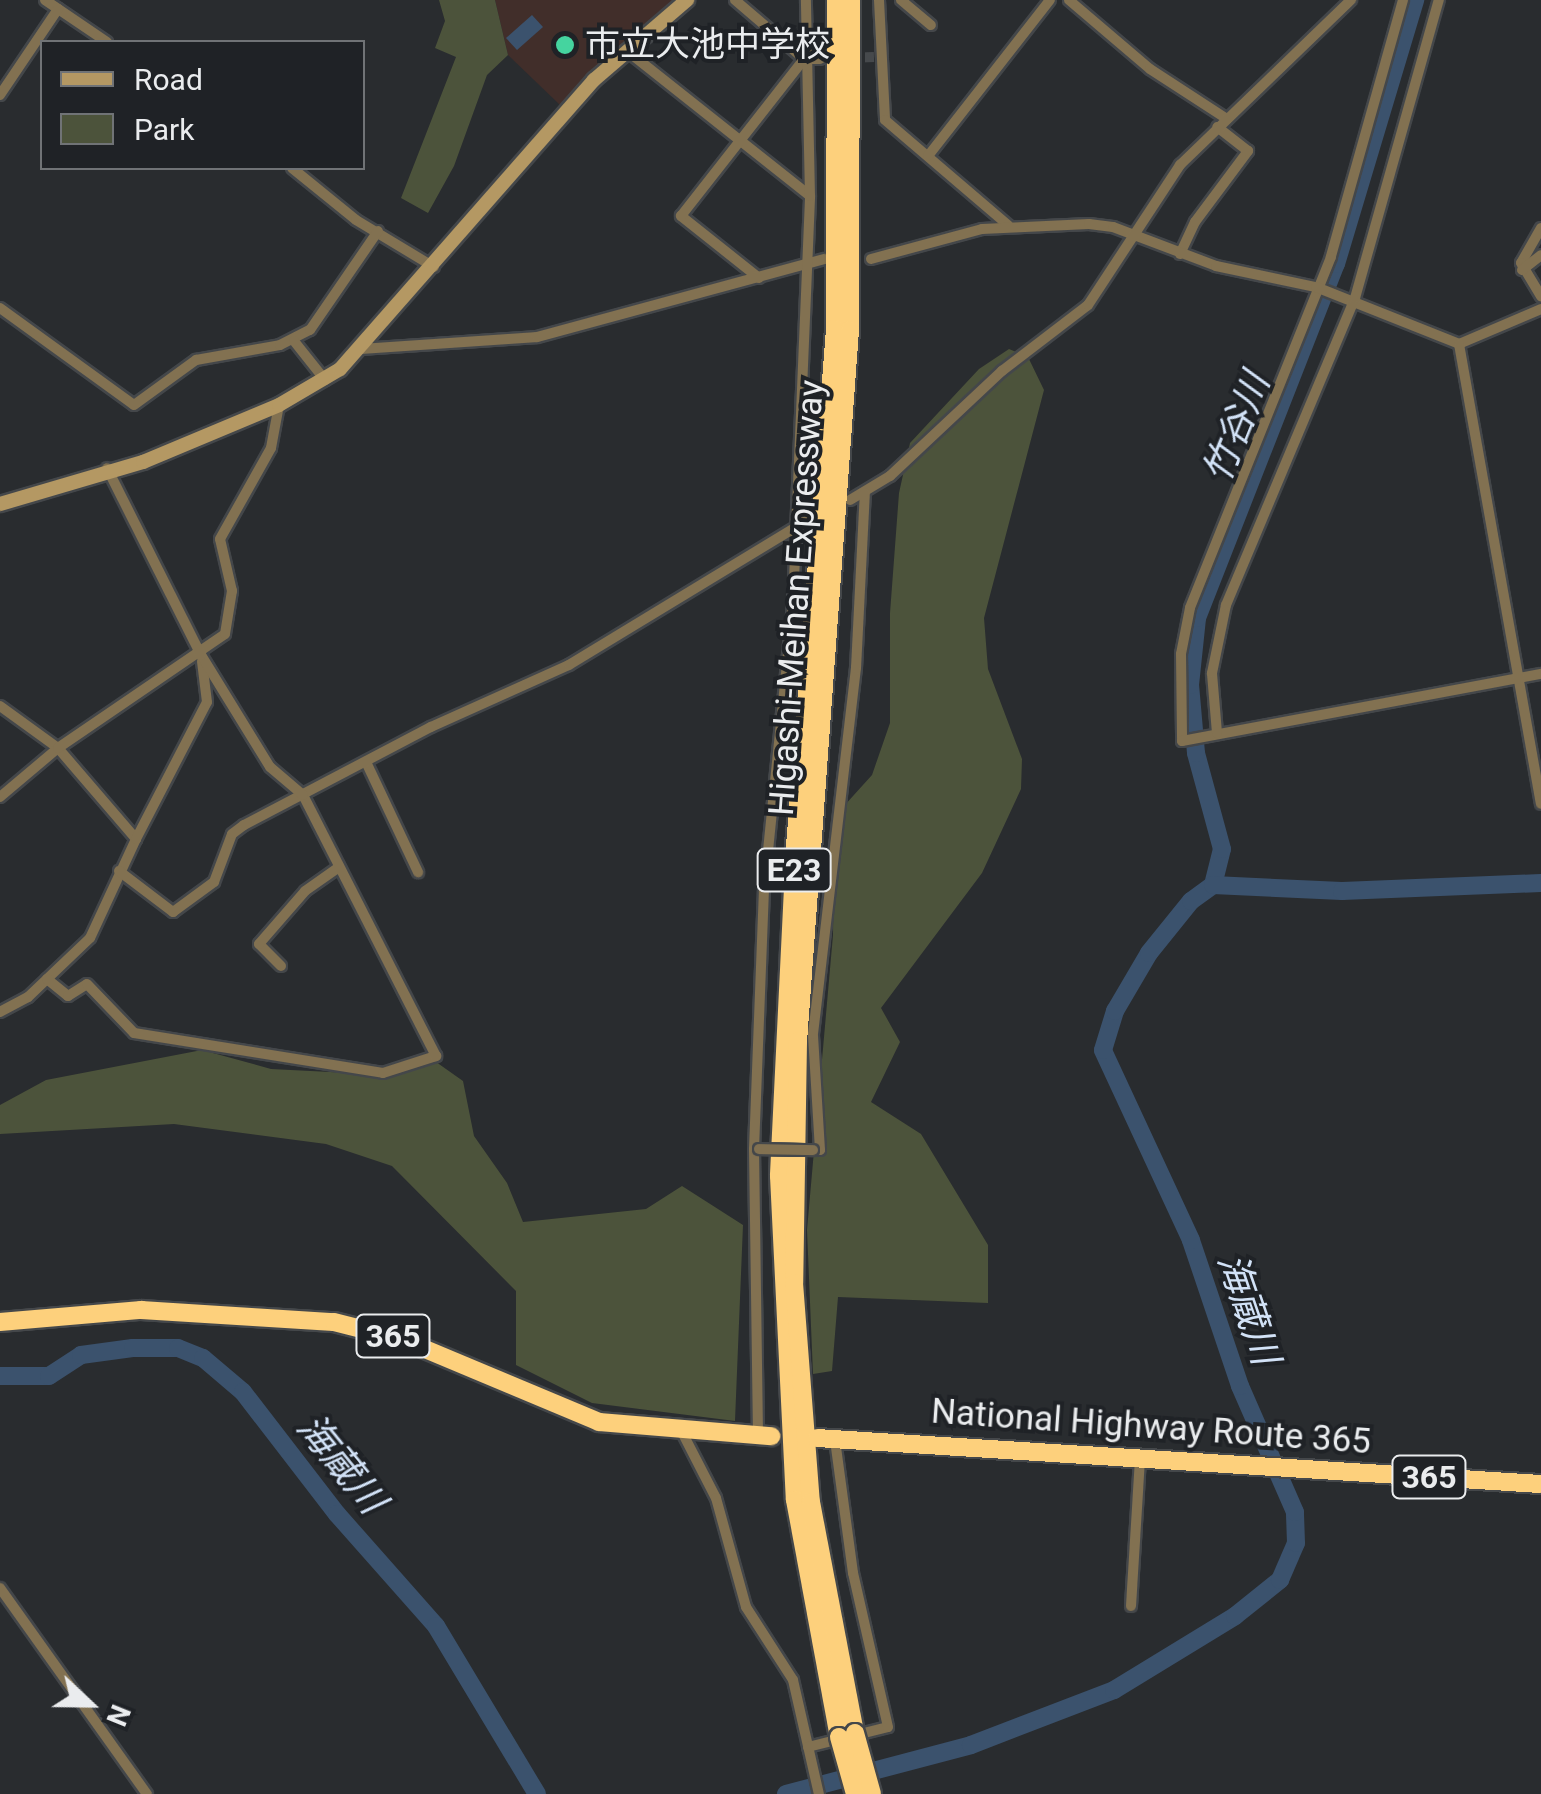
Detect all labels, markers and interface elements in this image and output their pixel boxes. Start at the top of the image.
place label: 市立大池中学校 [585,24,830,66]
marker: 市立大池中学校 [554,34,576,56]
legend [40,40,365,170]
text: Road [134,62,203,97]
text: Park [134,112,194,147]
water label: 竹谷川 [1195,367,1279,489]
street label: Higashi-Meihan Expressway [761,379,833,817]
road number: E23 [756,843,832,897]
water label: 海蔵川 [1208,1248,1288,1370]
road number: 365 [353,1309,433,1363]
street label: National Highway Route 365 [930,1391,1372,1463]
water label: 海蔵川 [287,1405,395,1523]
road number: 365 [1389,1450,1469,1504]
north arrow [40,1654,140,1754]
text: N [99,1700,137,1731]

